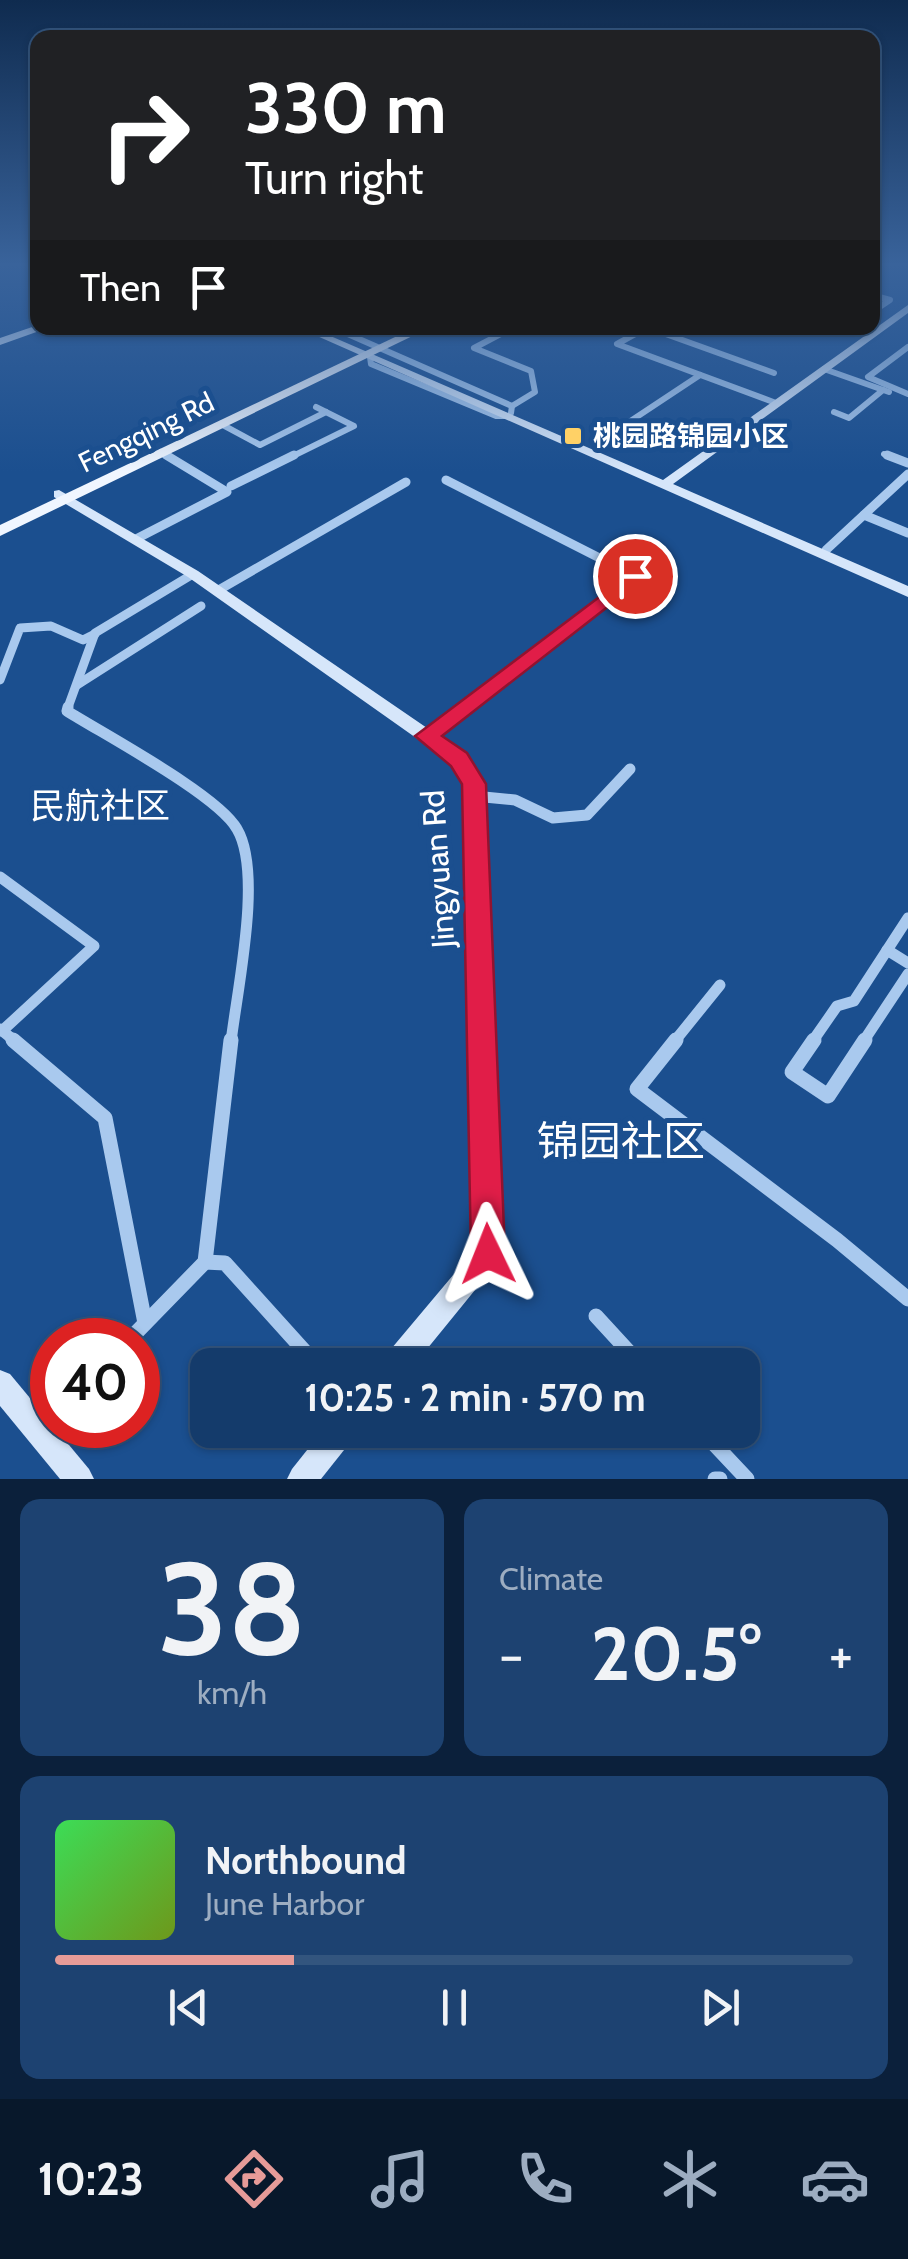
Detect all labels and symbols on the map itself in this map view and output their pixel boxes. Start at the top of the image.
street label: Fengqing Rd [73,385,219,479]
place label: 桃园路锦园小区 [593,419,789,453]
marker: 桃园路锦园小区 [562,425,584,447]
pin [593,534,678,619]
district label: 民航社区 [30,784,170,827]
street label: Jingyuan Rd [413,789,463,950]
district label: 锦园社区 [537,1115,705,1167]
position arrow [436,1202,540,1306]
speed limit sign: 40 [30,1318,160,1448]

